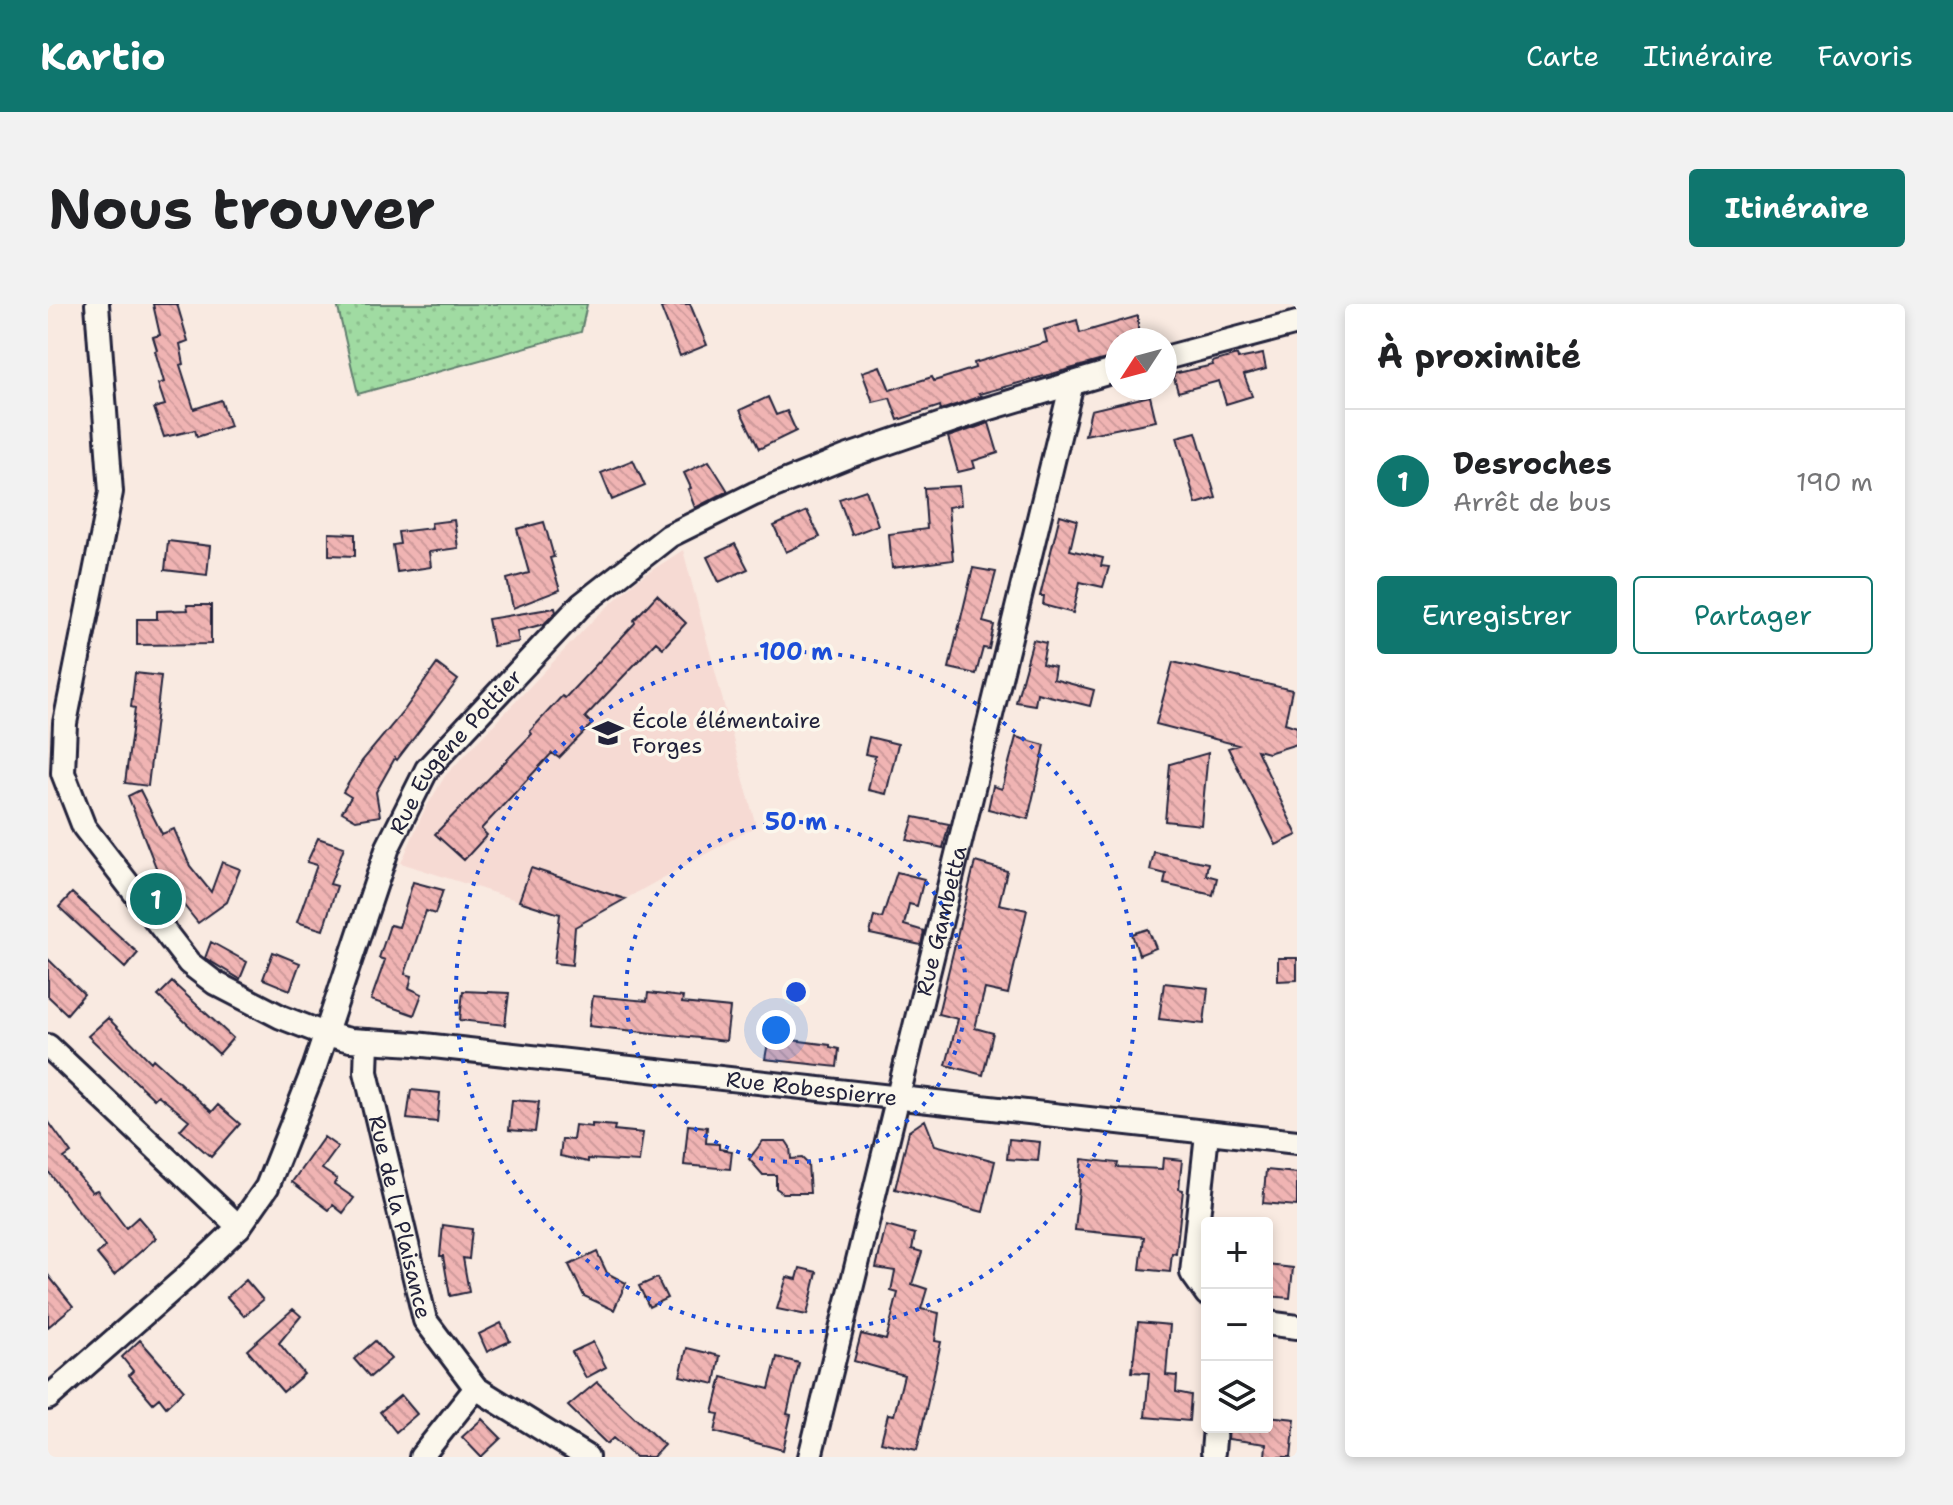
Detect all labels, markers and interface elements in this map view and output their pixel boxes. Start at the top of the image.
text: Kartio [40,31,166,82]
text: Carte [1526,37,1599,75]
text: Itinéraire [1643,37,1773,75]
text: Favoris [1817,37,1913,75]
button: Itinéraire [1689,169,1905,247]
text: Nous trouver [48,171,435,246]
north arrow [1105,328,1177,400]
text: À proximité [1377,333,1581,379]
text: Desroches [1453,443,1612,484]
text: 1 [1397,464,1409,499]
text: 190 m [1796,464,1873,499]
text: Arrêt de bus [1453,484,1612,519]
button: Enregistrer [1377,576,1617,654]
button: Partager [1633,576,1873,654]
text: 100 m [759,636,833,668]
street label: Rue Eugène Pottier [383,663,529,839]
place label: École élémentaire Forges [632,706,821,760]
school or university icon: École élémentaire Forges [591,716,625,750]
text: 50 m [765,806,827,838]
street label: Rue Gambetta [909,843,974,999]
pin: 1 [130,869,182,929]
centre of rings [782,978,810,1006]
your location [756,1010,796,1050]
street label: Rue Robespierre [724,1065,899,1112]
street label: Rue de la Plaisance [362,1112,438,1322]
map controls [1201,1217,1273,1433]
button: + [1201,1217,1273,1289]
button: − [1201,1289,1273,1361]
button: layers [1201,1361,1273,1433]

